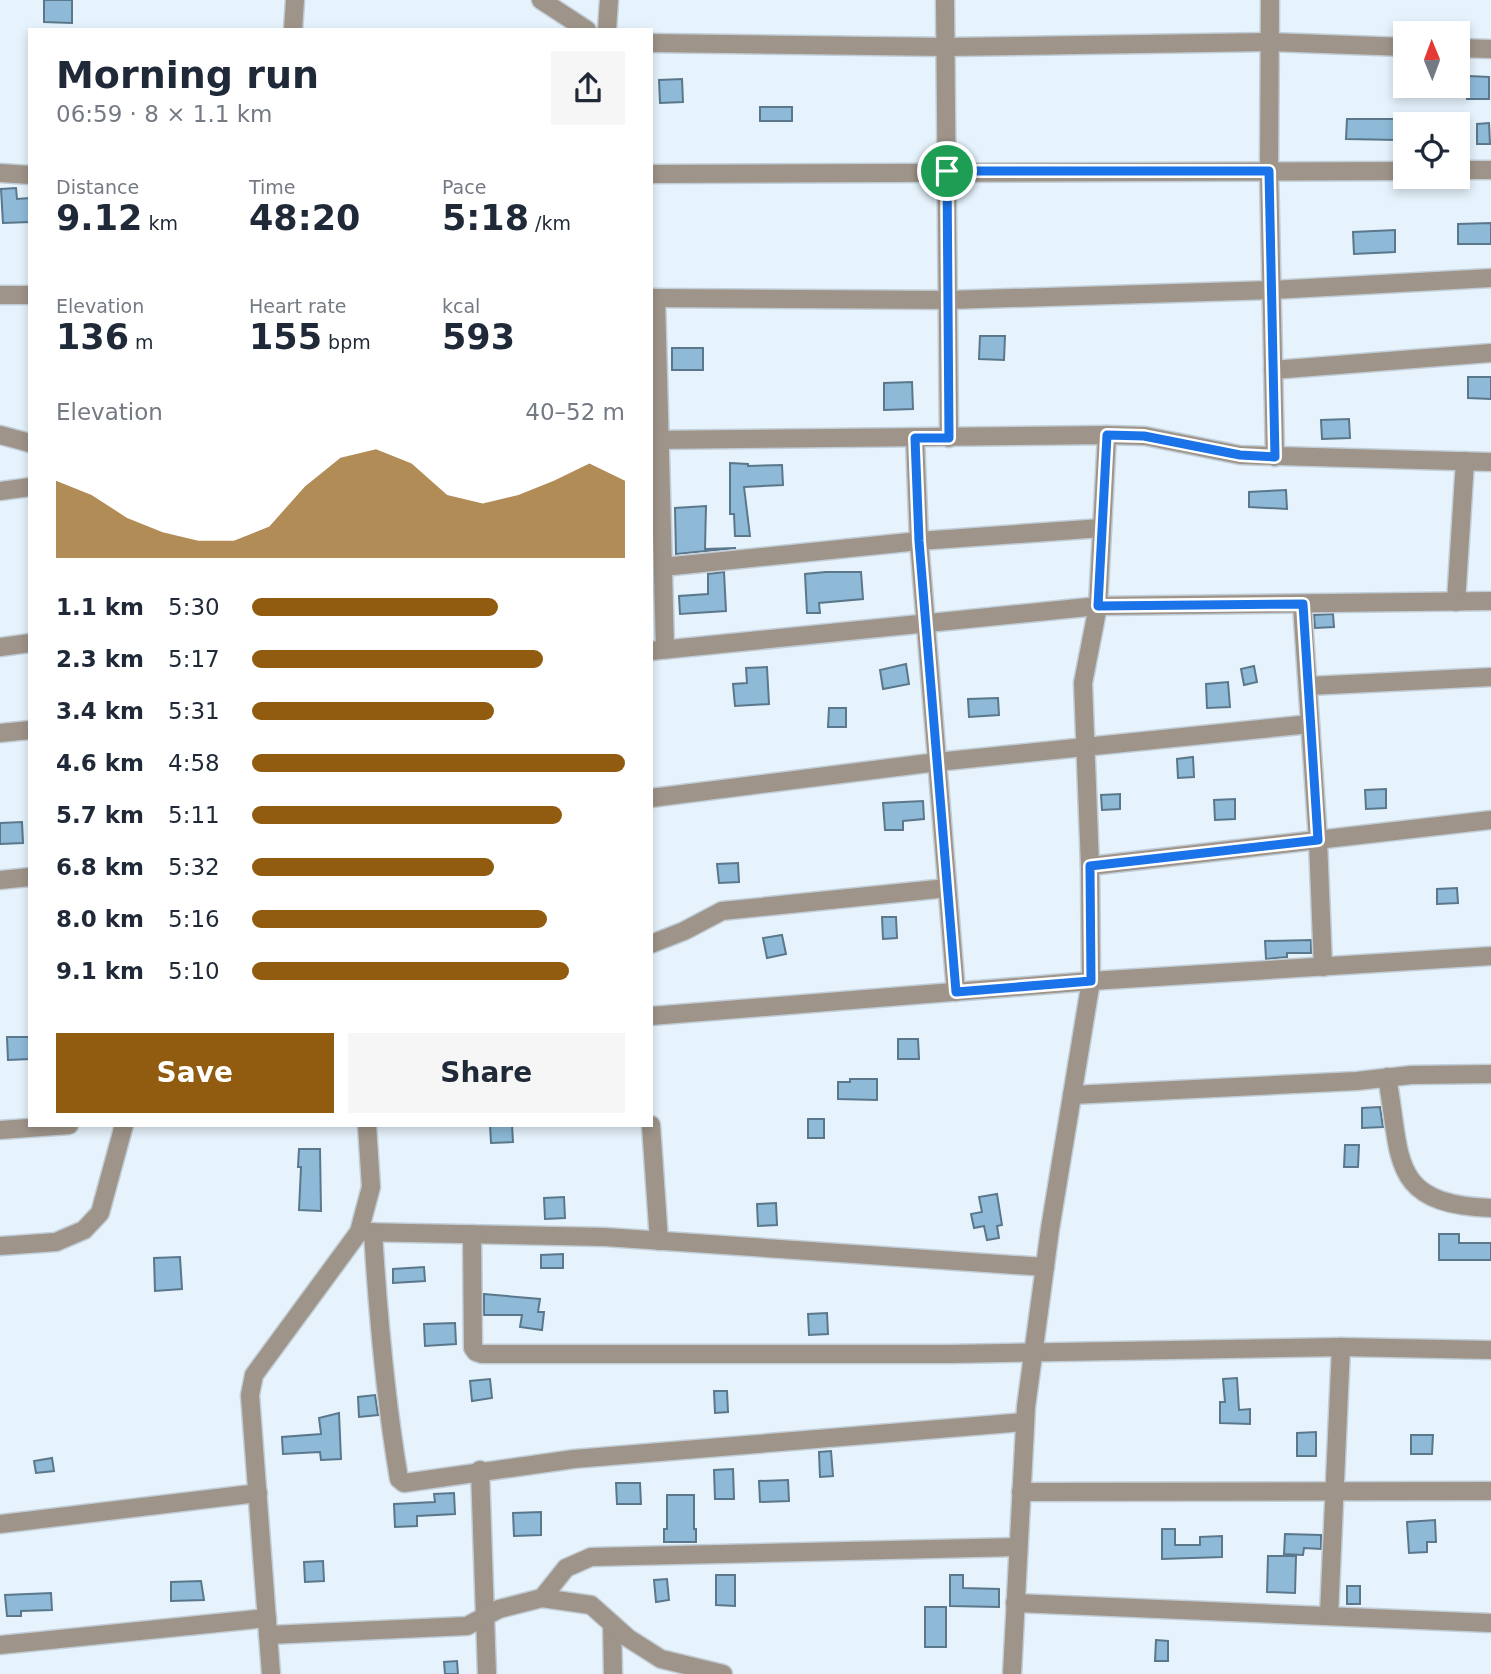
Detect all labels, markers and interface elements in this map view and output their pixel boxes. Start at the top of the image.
north arrow [1393,21,1470,98]
map controls [1393,21,1470,189]
button: share [551,51,625,125]
text: Morning run [56,53,319,97]
text: 06:59 · 8 × 1.1 km [56,101,272,127]
button: locate [1393,112,1470,189]
pin [917,141,977,201]
icon: arrive [928,152,966,190]
text: Distance [56,176,139,198]
text: Time [249,176,296,198]
text: Pace [442,176,486,198]
text: 9.12 [56,198,142,238]
text: 48:20 [249,198,360,238]
text: 5:18 [442,198,529,238]
text: km [142,212,178,234]
text: /km [529,212,571,234]
text: Elevation [56,295,144,317]
text: Heart rate [249,295,347,317]
text: kcal [442,295,480,317]
text: 136 [56,317,129,357]
text: 155 [249,317,322,357]
text: 593 [442,317,515,357]
text: m [129,331,154,353]
text: bpm [322,331,371,353]
text: Elevation [56,399,163,425]
text: 40–52 m [525,399,625,425]
text: 1.1 km [56,594,144,620]
text: 5:30 [168,594,220,620]
text: 2.3 km [56,646,144,672]
text: 5:17 [168,646,220,672]
text: 3.4 km [56,698,144,724]
text: 5:31 [168,698,220,724]
text: 4.6 km [56,750,144,776]
text: 4:58 [168,750,220,776]
text: 5.7 km [56,802,144,828]
text: 5:11 [168,802,220,828]
text: 6.8 km [56,854,144,880]
text: 5:32 [168,854,220,880]
text: 8.0 km [56,906,144,932]
text: 5:16 [168,906,220,932]
text: 9.1 km [56,958,144,984]
text: 5:10 [168,958,220,984]
button: Save [56,1033,334,1113]
button: Share [348,1033,625,1113]

